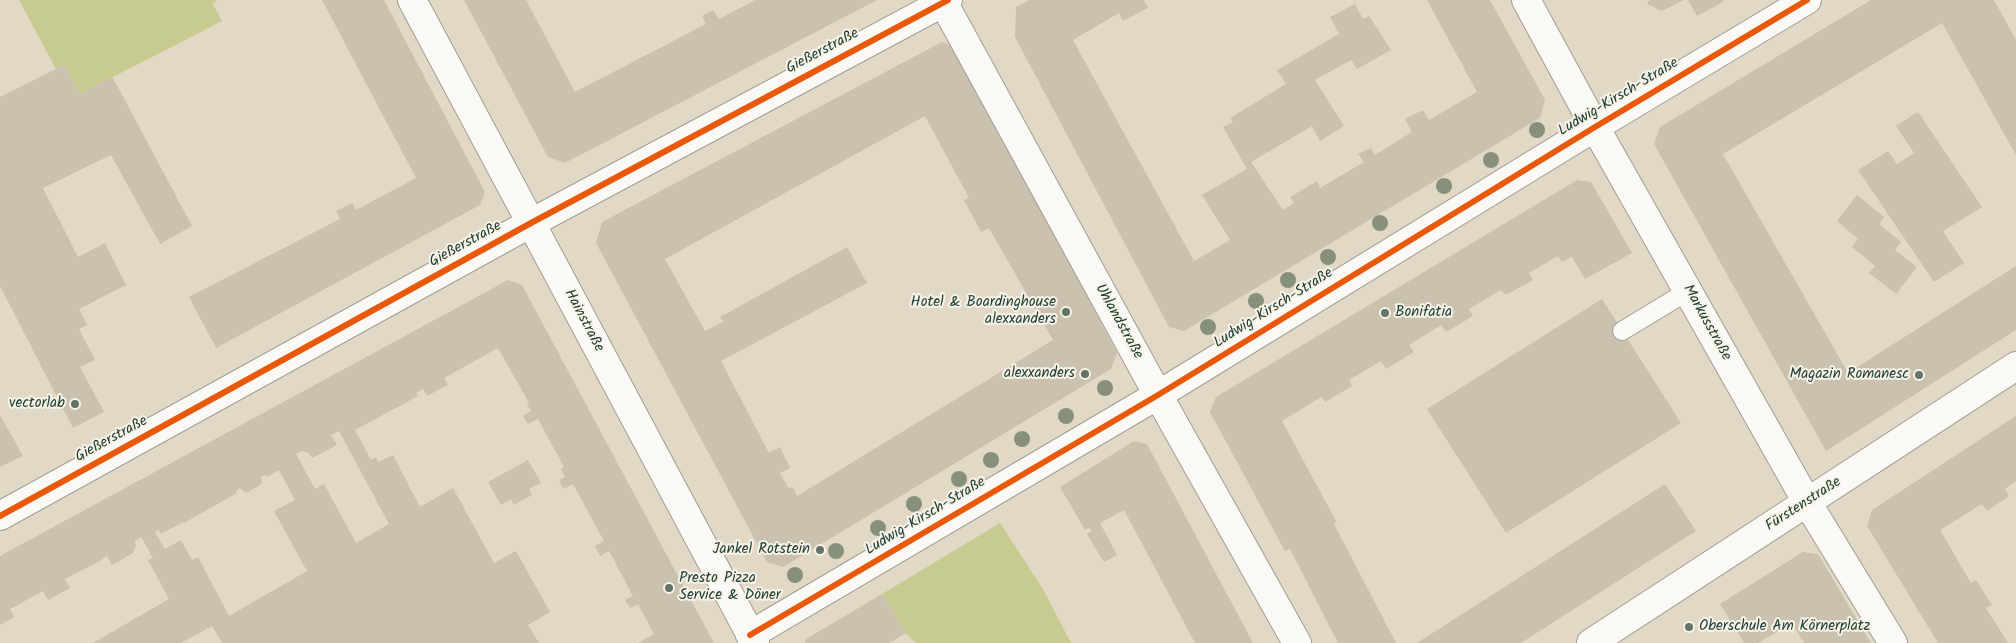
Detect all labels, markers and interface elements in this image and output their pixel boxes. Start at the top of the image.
street label: Gießerstraße [784,25,862,79]
street label: Ludwig-Kirsch-Straße [1556,55,1682,141]
street label: Gießerstraße [427,218,505,272]
street label: Ludwig-Kirsch-Straße [1211,265,1337,353]
street label: Uhlandstraße [1090,281,1146,363]
street label: Markusstraße [1678,282,1734,364]
street label: Hainstraße [559,287,607,355]
place label: Hotel & Boardinghouse alexxanders [911,294,1056,329]
place label: Bonifatia [1395,304,1452,322]
marker: Hotel & Boardinghouse alexxanders [1060,306,1072,318]
marker: Bonifatia [1379,307,1391,319]
place label: alexxanders [1004,365,1075,383]
place label: Magazin Romanesc [1789,366,1909,384]
marker: alexxanders [1079,368,1091,380]
marker: Magazin Romanesc [1913,369,1925,381]
place label: vectorlab [9,395,65,413]
marker: vectorlab [69,398,81,410]
street label: Gießerstraße [73,413,151,467]
street label: Ludwig-Kirsch-Straße [863,474,989,560]
street label: Fürstenstraße [1763,474,1845,536]
place label: Jankel Rotstein [713,541,810,559]
marker: Jankel Rotstein [814,544,826,556]
place label: Presto Pizza Service & Döner [679,570,781,605]
marker: Presto Pizza Service & Döner [663,582,675,594]
place label: Oberschule Am Körnerplatz [1699,618,1870,636]
marker: Oberschule Am Körnerplatz [1683,621,1695,633]

